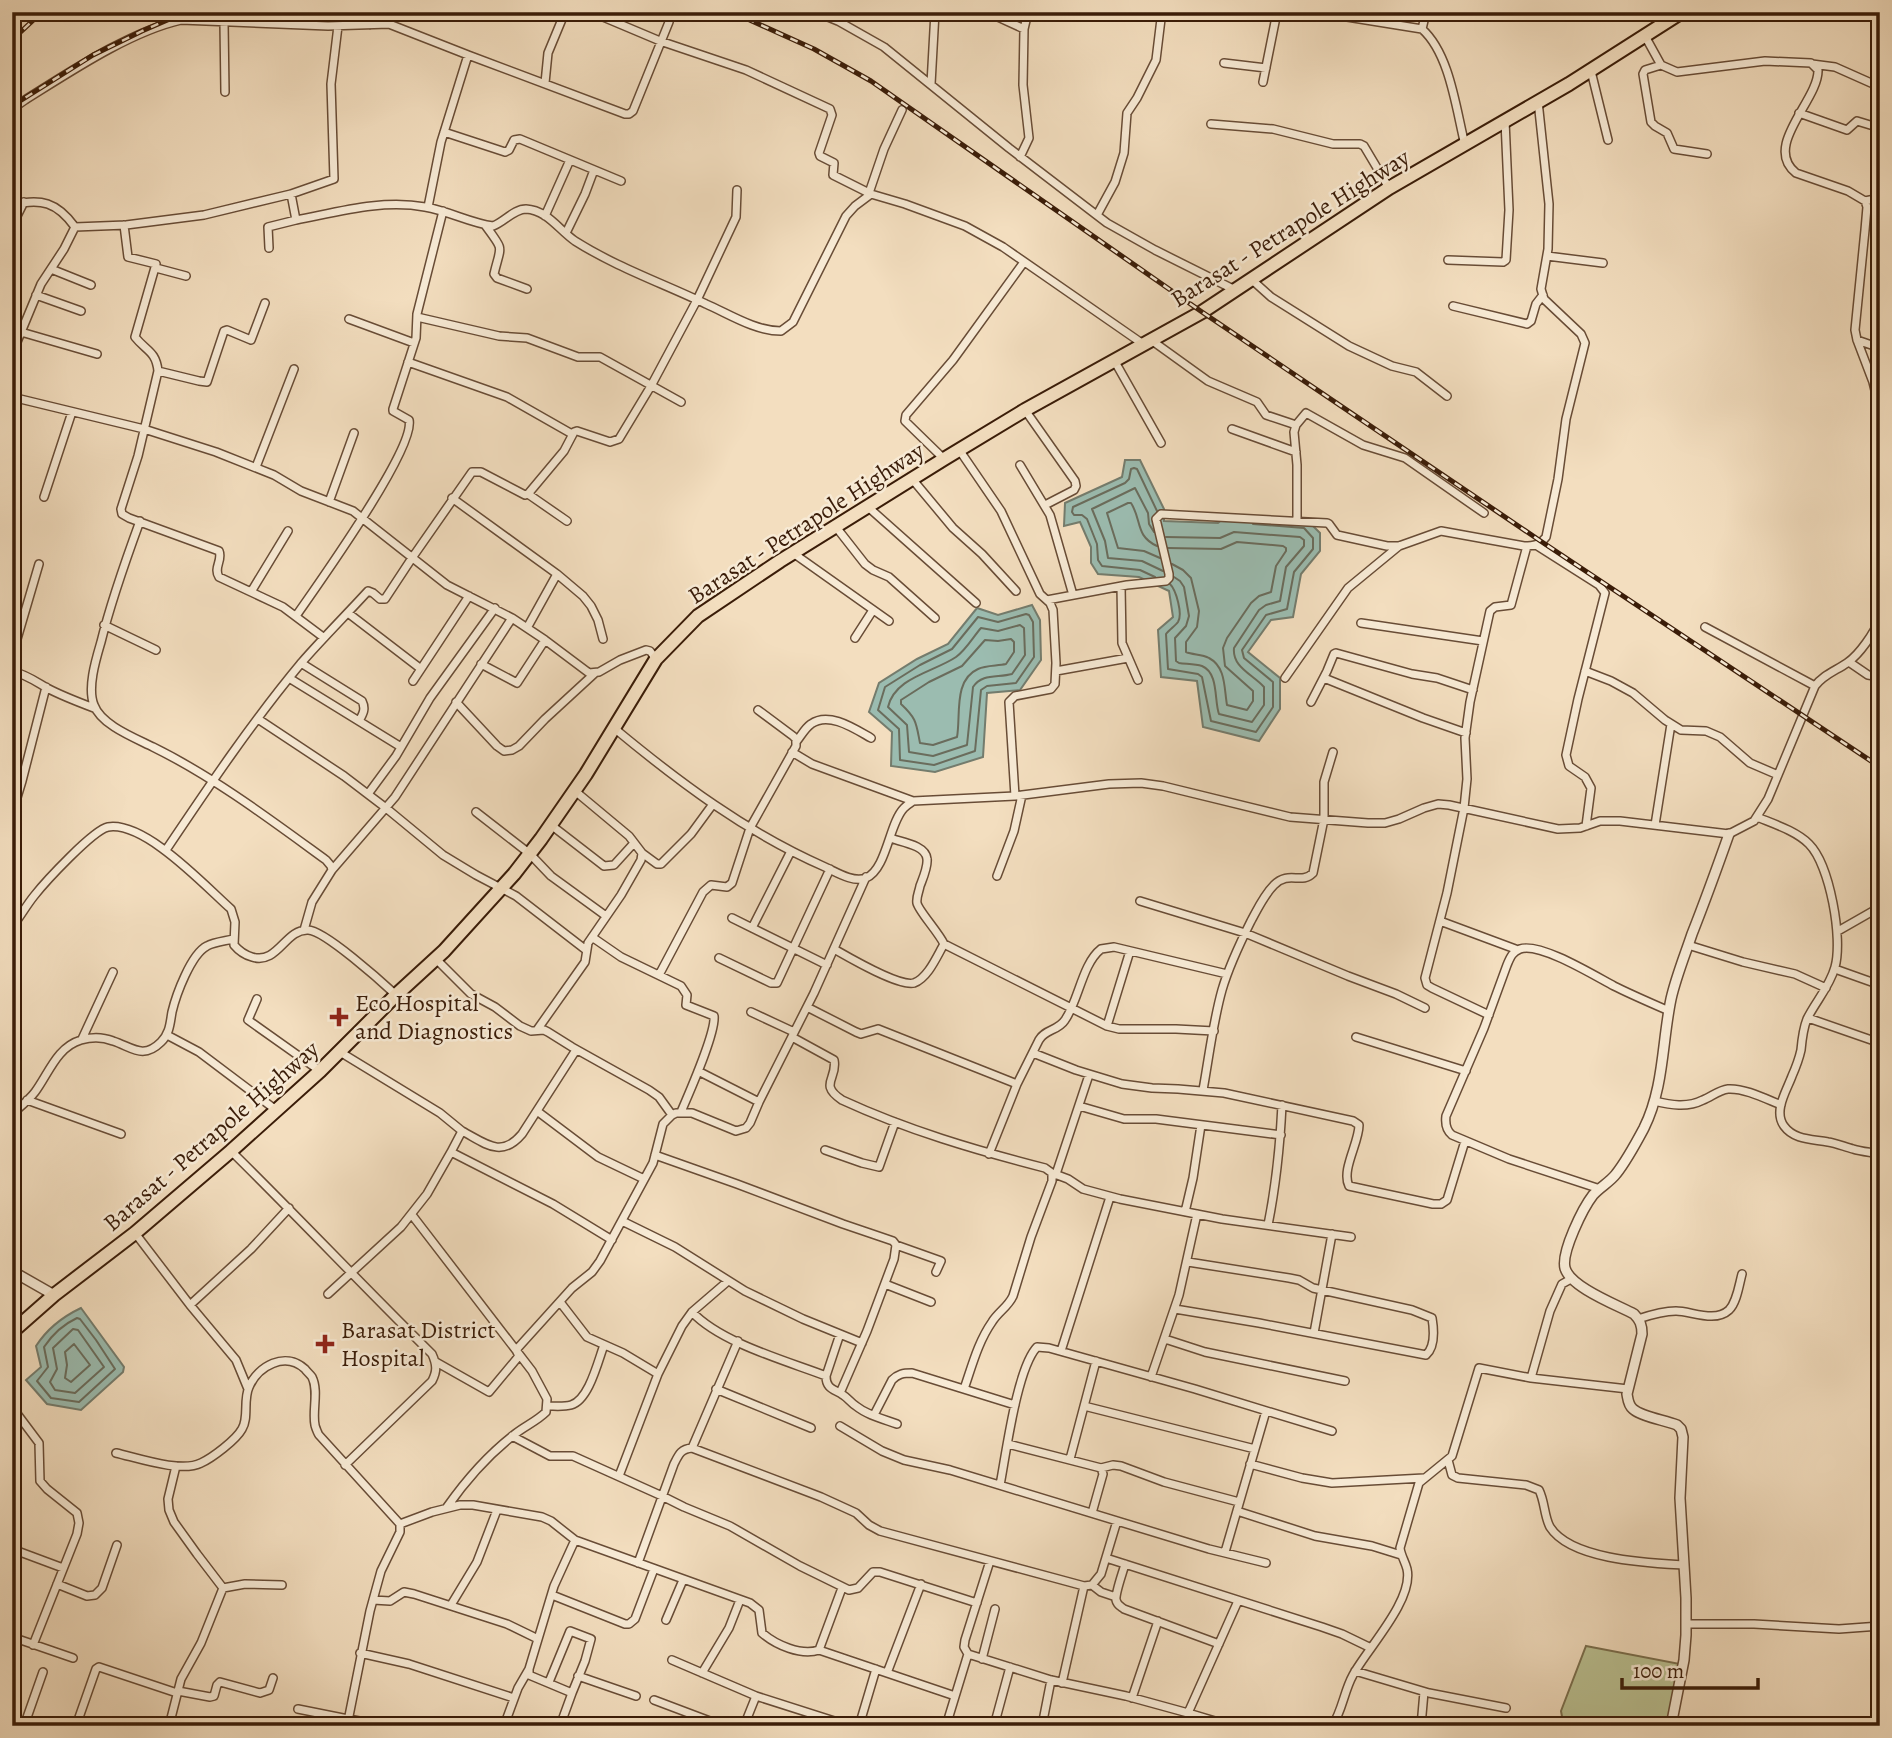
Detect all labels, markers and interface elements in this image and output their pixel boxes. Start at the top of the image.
street label: Barasat - Petrapole Highway [1164,141,1416,315]
street label: Barasat - Petrapole Highway [682,434,931,612]
place label: Eco Hospital and Diagnostics [355,987,513,1047]
marker: Eco Hospital and Diagnostics [329,1007,349,1027]
street label: Barasat - Petrapole Highway [96,1033,326,1239]
place label: Barasat District Hospital [341,1314,495,1374]
marker: Barasat District Hospital [315,1334,335,1354]
scale bar [1622,1647,1759,1691]
text: 100 m [1633,1657,1684,1685]

